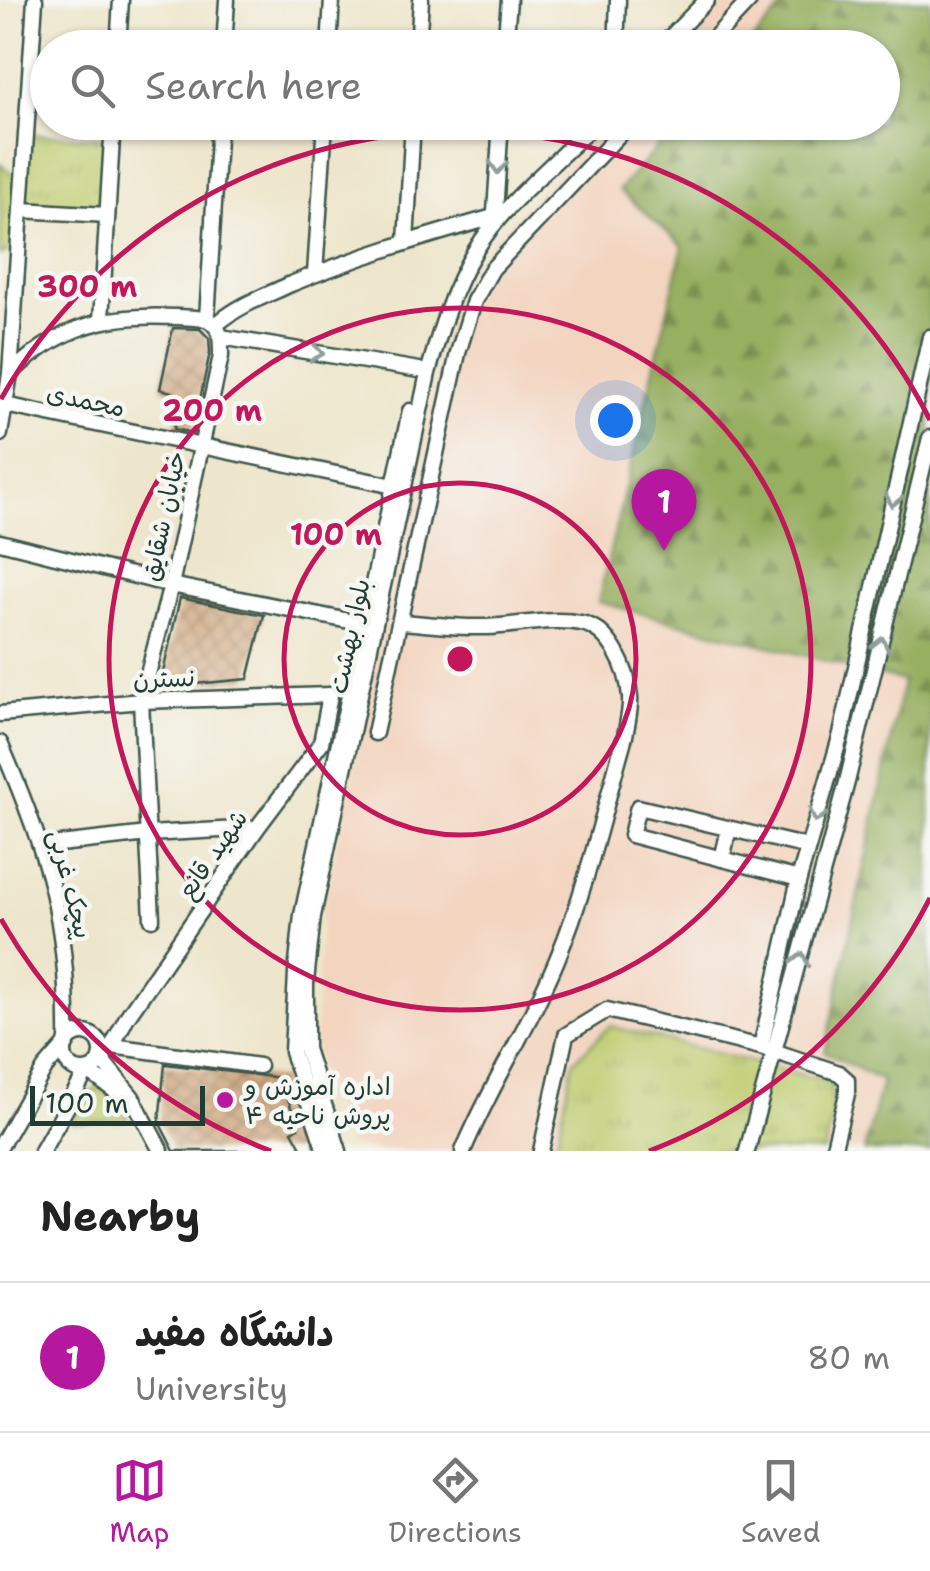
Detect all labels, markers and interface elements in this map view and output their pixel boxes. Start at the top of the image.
search box [30,30,900,140]
icon: search [65,58,120,113]
text: Search here [145,60,362,111]
one-way arrow [488,160,509,176]
text: 300 m [37,266,137,307]
one-way arrow [308,342,325,363]
street label: محمدی [44,375,128,425]
text: 200 m [162,390,262,431]
your location [590,395,641,446]
street label: خیابان شقایق [133,448,193,584]
pin: 1 [632,468,696,551]
one-way arrow [884,491,905,508]
text: 100 m [290,514,382,555]
street label: بلوار بهشت [320,575,378,697]
one-way arrow [869,636,890,653]
centre of rings [442,641,478,677]
street label: نسترن [132,660,196,696]
street label: شهید قانع [169,803,256,906]
one-way arrow [808,807,829,824]
street label: پیچک غربی [41,826,101,942]
one-way arrow [789,951,810,968]
place label: اداره آموزش و پروش ناحیه ۴ [243,1069,391,1132]
scale bar [30,1081,205,1126]
text: 100 m [45,1084,129,1122]
marker: اداره آموزش و پروش ناحیه ۴ [214,1089,236,1111]
text: Nearby [40,1188,200,1244]
text: دانشگاه مفید [135,1307,334,1358]
text: 1 [65,1336,80,1379]
text: 80 m [807,1336,890,1379]
text: University [135,1367,288,1410]
tab: Map [110,1453,169,1551]
tab: Directions [388,1453,522,1551]
tab: Saved [741,1453,820,1551]

